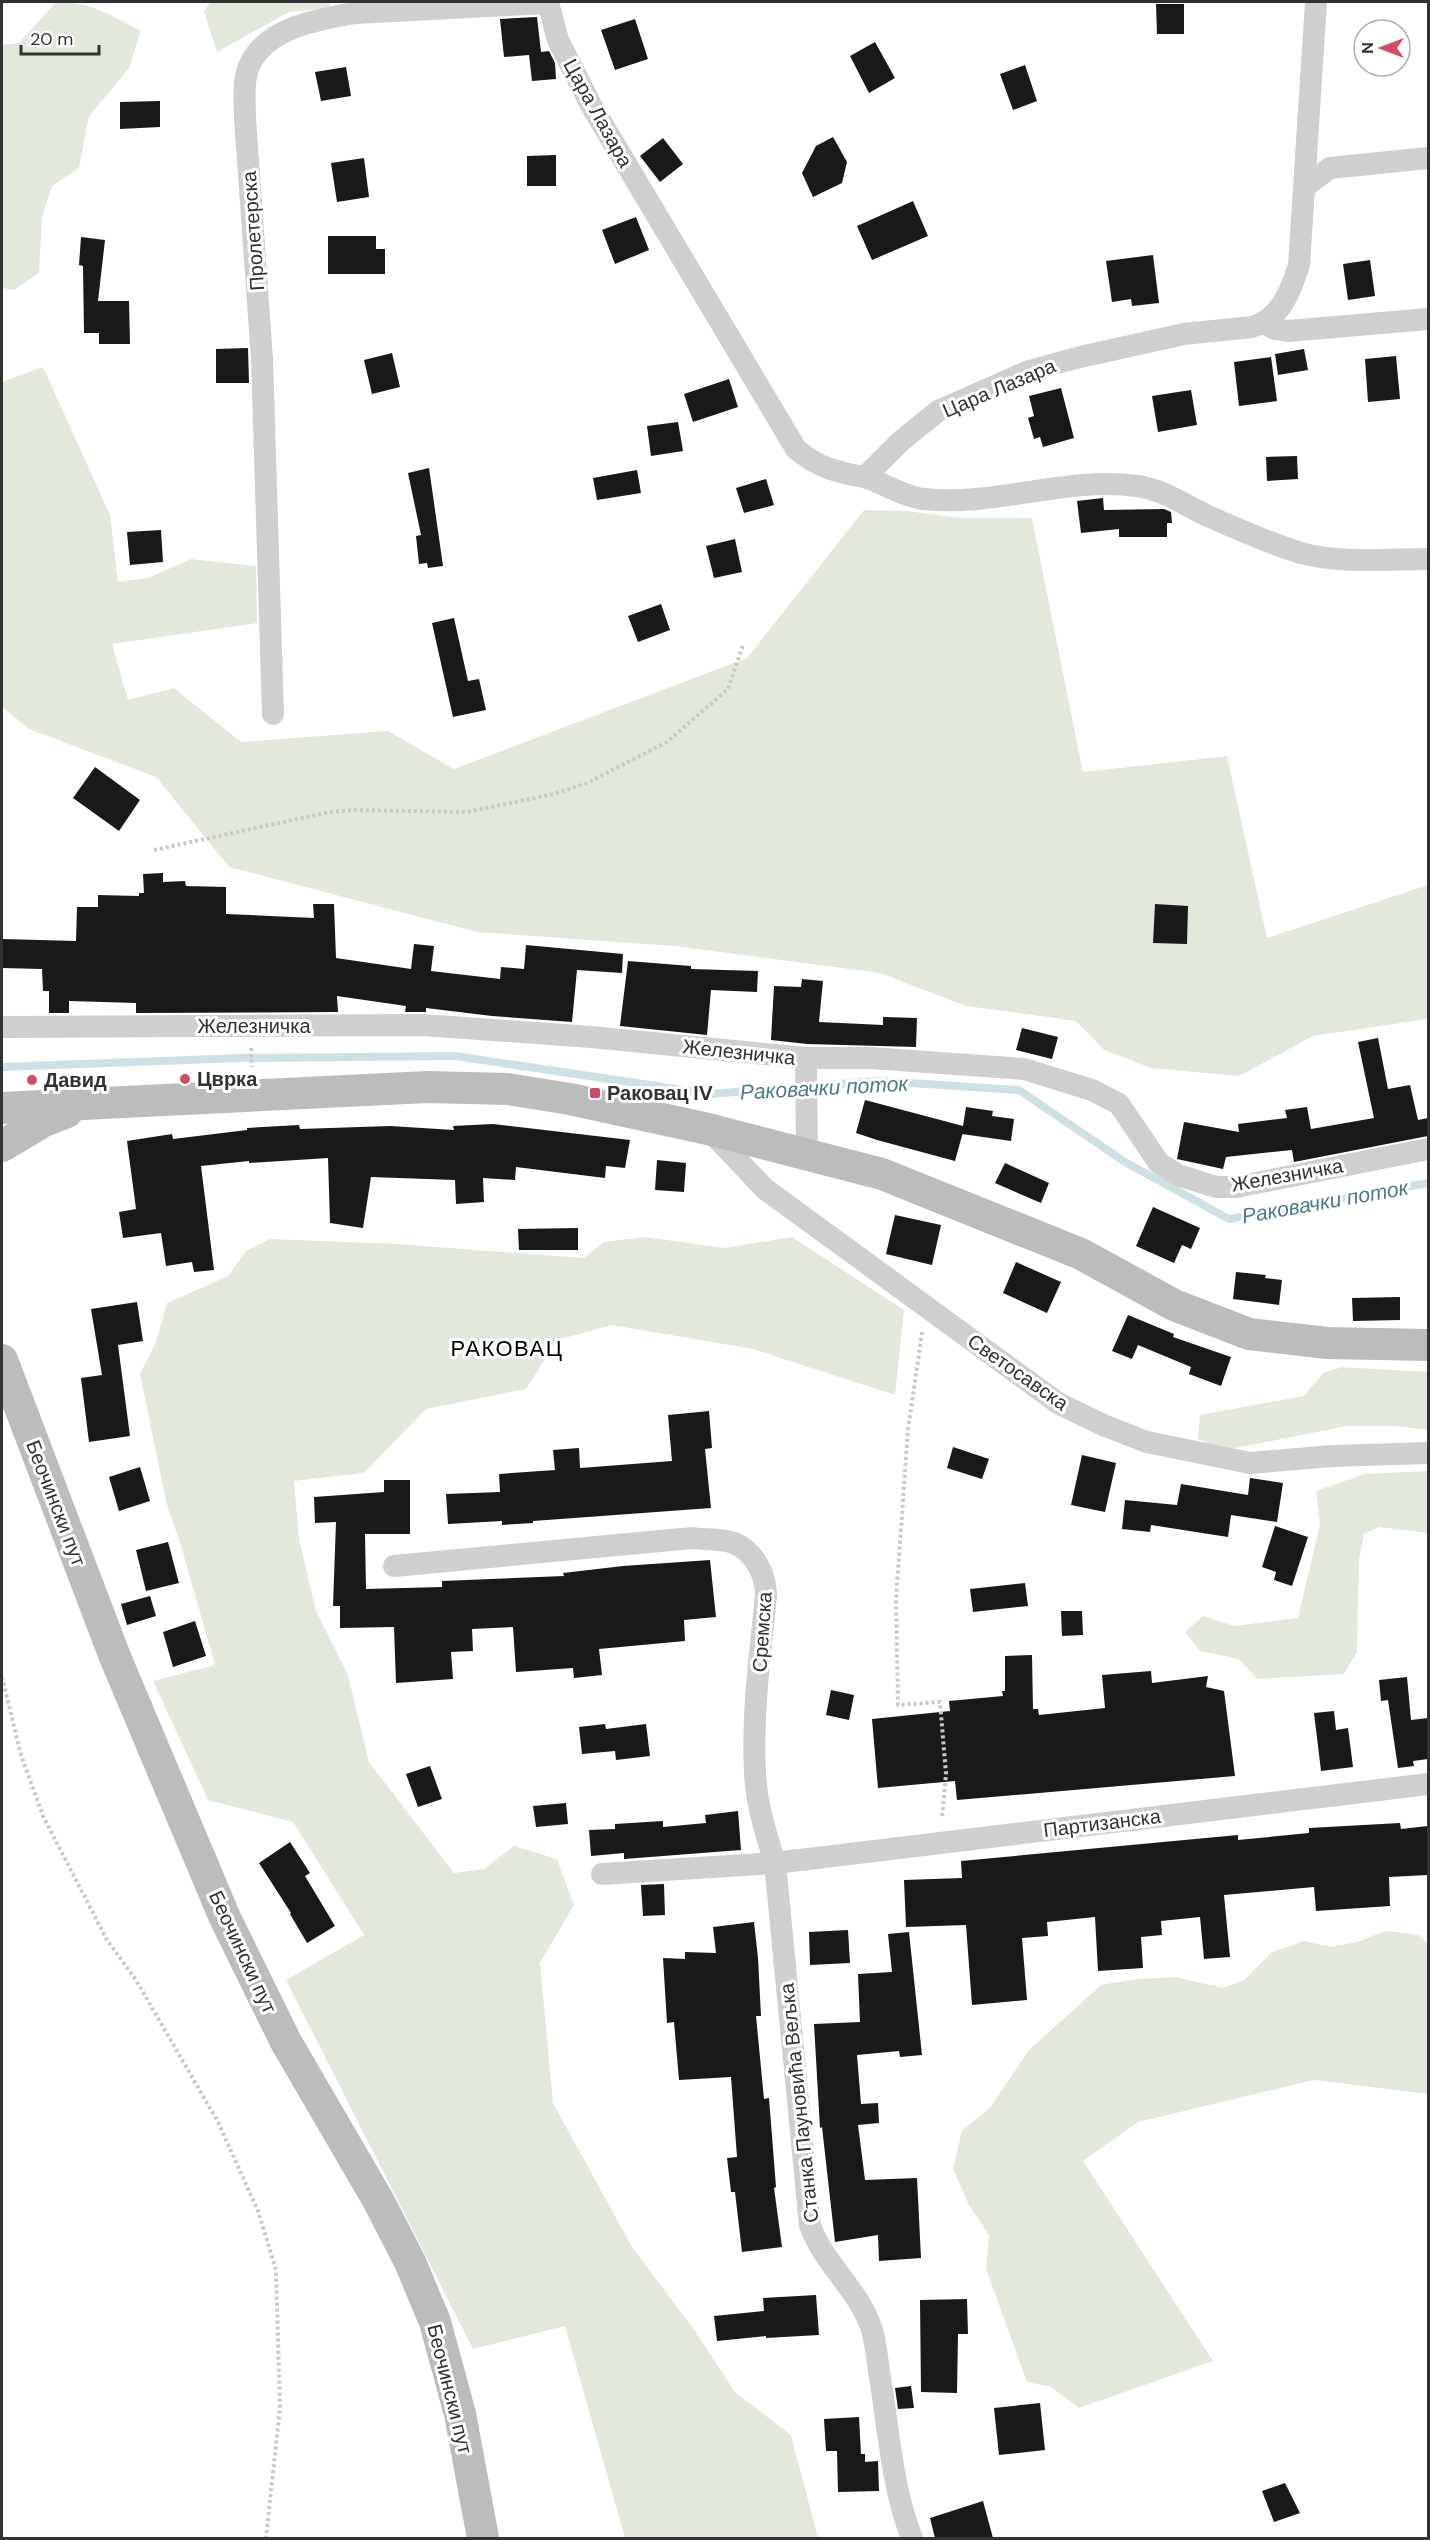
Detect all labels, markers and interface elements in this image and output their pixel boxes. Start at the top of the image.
scale bar [21,18,99,56]
north arrow [1352,18,1412,78]
text: 20 m [30,27,73,51]
text: N [1357,42,1378,54]
street label: Цара Лазара [557,54,639,173]
street label: Пролетерска [236,169,270,292]
street label: Цара Лазара [938,352,1060,424]
street label: Железничка [197,1013,311,1039]
street label: Железничка [681,1033,797,1071]
place label: Цврка [197,1066,258,1092]
place label: Давид [44,1067,107,1093]
water label: Раковачки поток [739,1070,910,1106]
marker: Цврка [178,1072,192,1086]
marker: Давид [25,1073,39,1087]
place label: Раковац IV [607,1080,713,1106]
marker: Раковац IV [588,1086,602,1100]
street label: Железничка [1229,1152,1346,1198]
water label: Раковачки поток [1240,1173,1411,1230]
street label: Светосавска [963,1328,1074,1417]
district label: РАКОВАЦ [451,1334,563,1363]
street label: Беочински пут [20,1436,92,1570]
street label: Сремска [746,1590,778,1673]
street label: Партизанска [1042,1803,1163,1843]
street label: Беочински пут [203,1886,283,2018]
street label: Станка Пауновића Вељка [773,1981,825,2224]
street label: Беочински пут [421,2321,479,2457]

